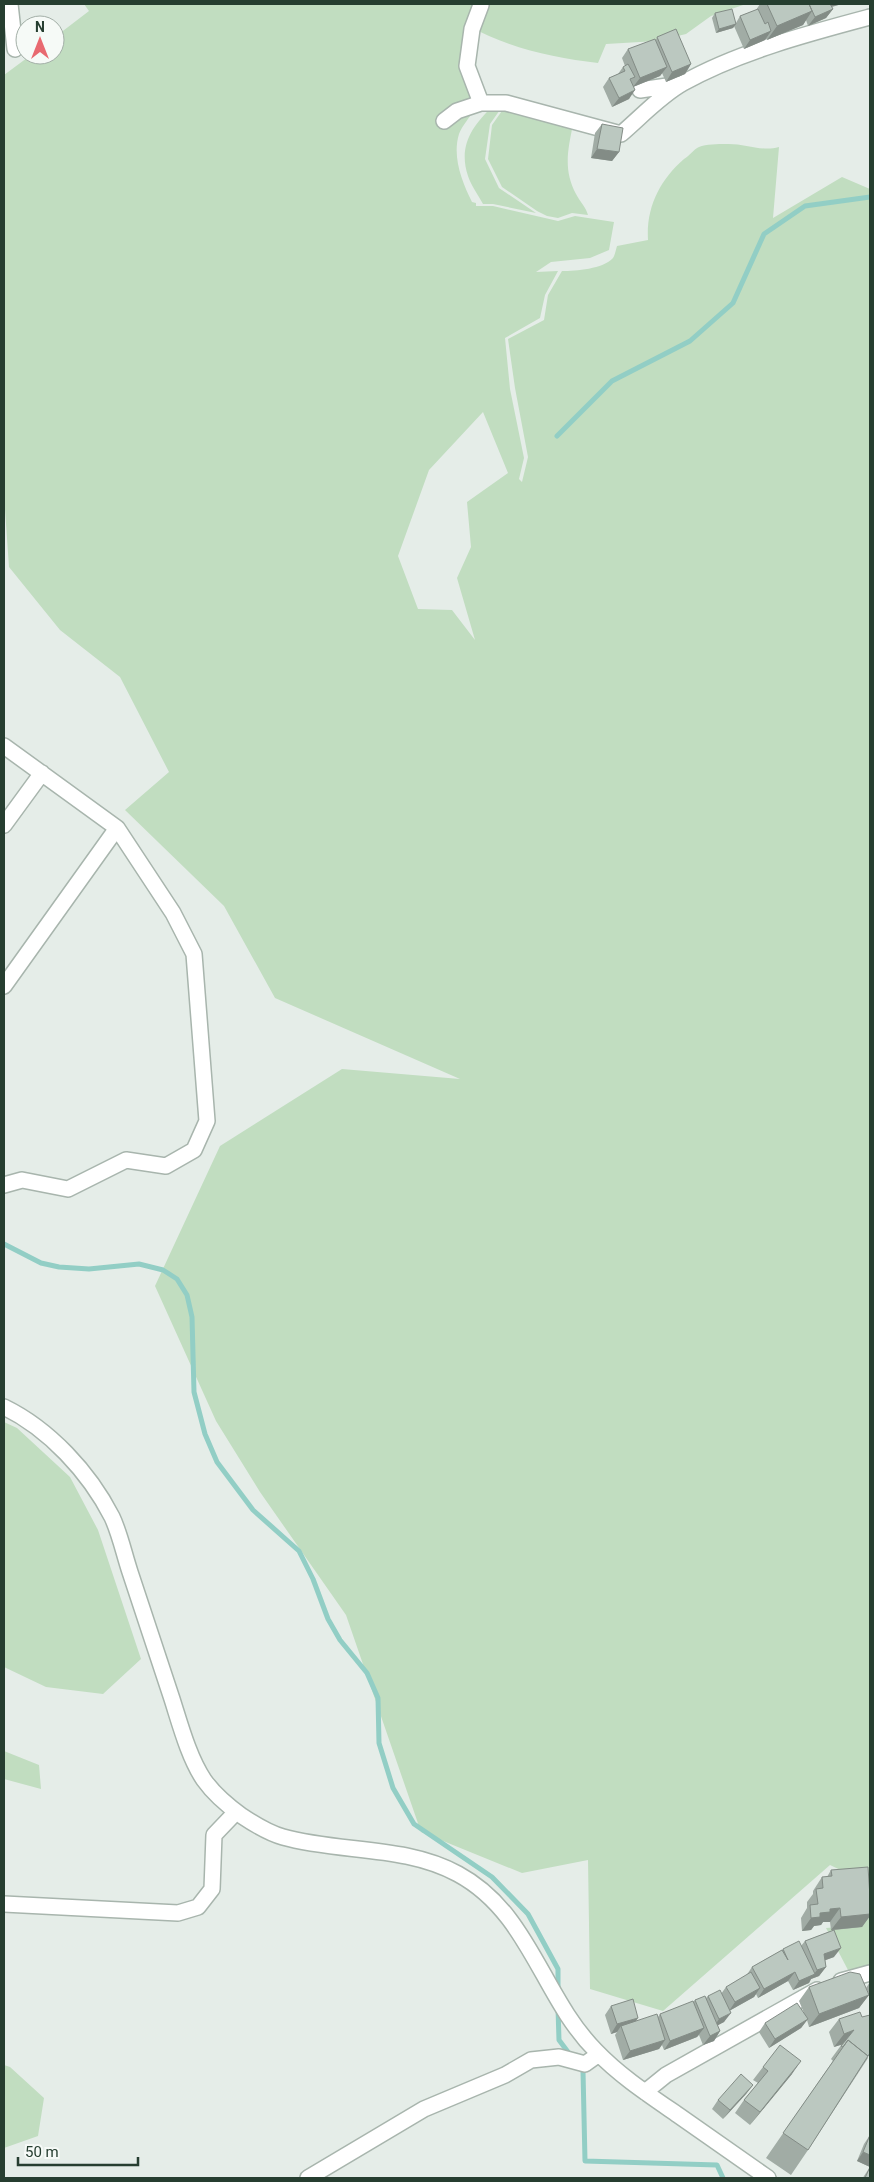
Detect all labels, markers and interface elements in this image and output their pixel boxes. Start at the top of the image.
north arrow [15,15,65,65]
text: N [35,19,45,35]
scale bar [18,2134,138,2166]
text: 50 m [25,2143,59,2161]

